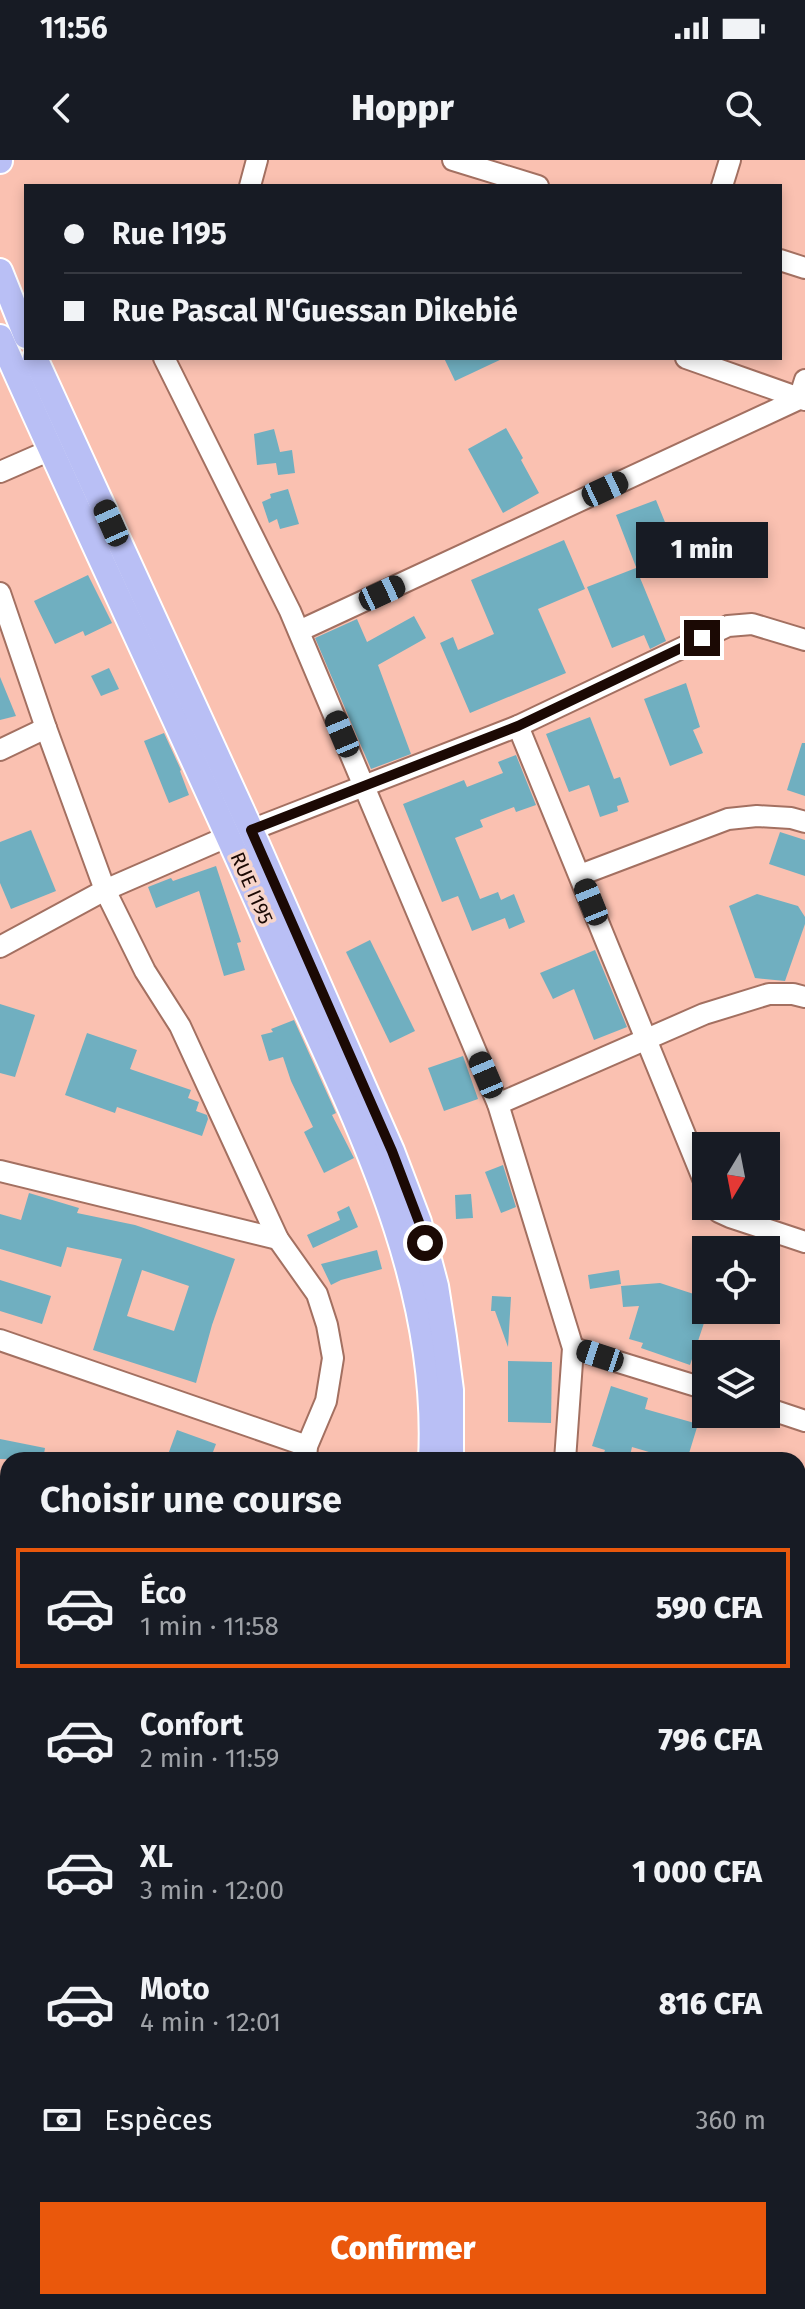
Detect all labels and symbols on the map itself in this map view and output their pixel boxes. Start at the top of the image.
car [578,468,632,510]
car [90,496,132,550]
callout: 1 min [636,522,768,578]
car [355,572,409,614]
route end [684,620,720,656]
car [322,707,362,761]
street label: RUE I195 [226,848,278,928]
car [571,875,611,929]
car [466,1048,506,1102]
north arrow [692,1132,780,1220]
route start [407,1225,443,1261]
car [573,1337,627,1375]

